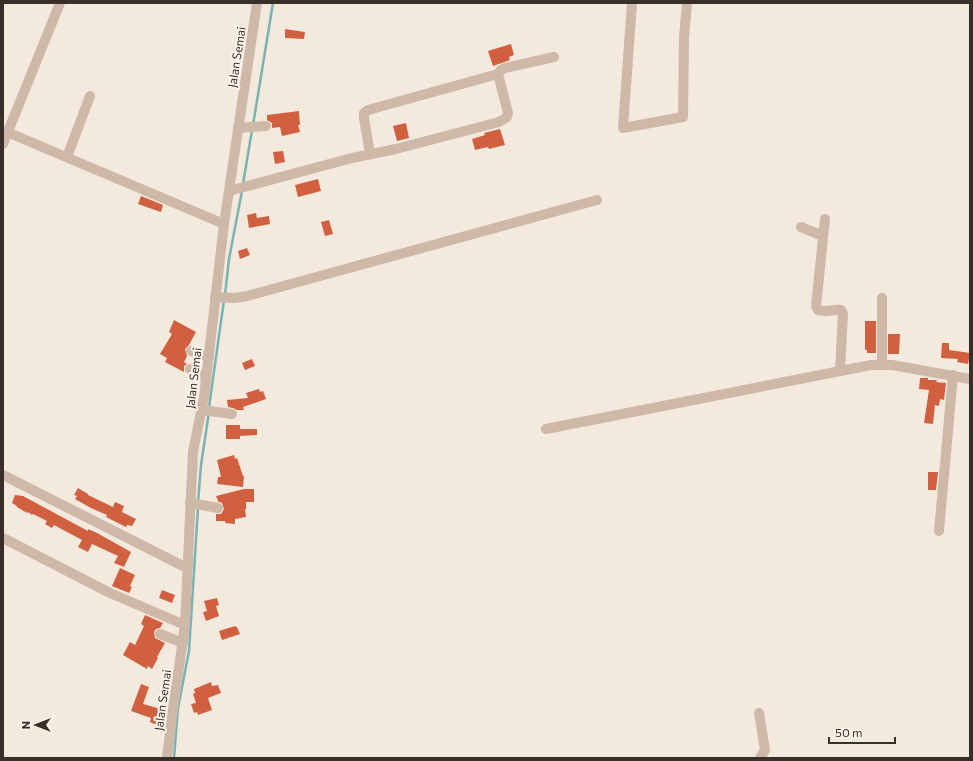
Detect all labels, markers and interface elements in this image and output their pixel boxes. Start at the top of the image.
street label: Jalan Semai [224,26,249,89]
street label: Jalan Semai [182,347,205,409]
street label: Jalan Semai [151,669,174,732]
north arrow [16,705,56,745]
scale bar [829,719,895,745]
text: N [19,721,32,729]
text: 50 m [835,725,863,739]

